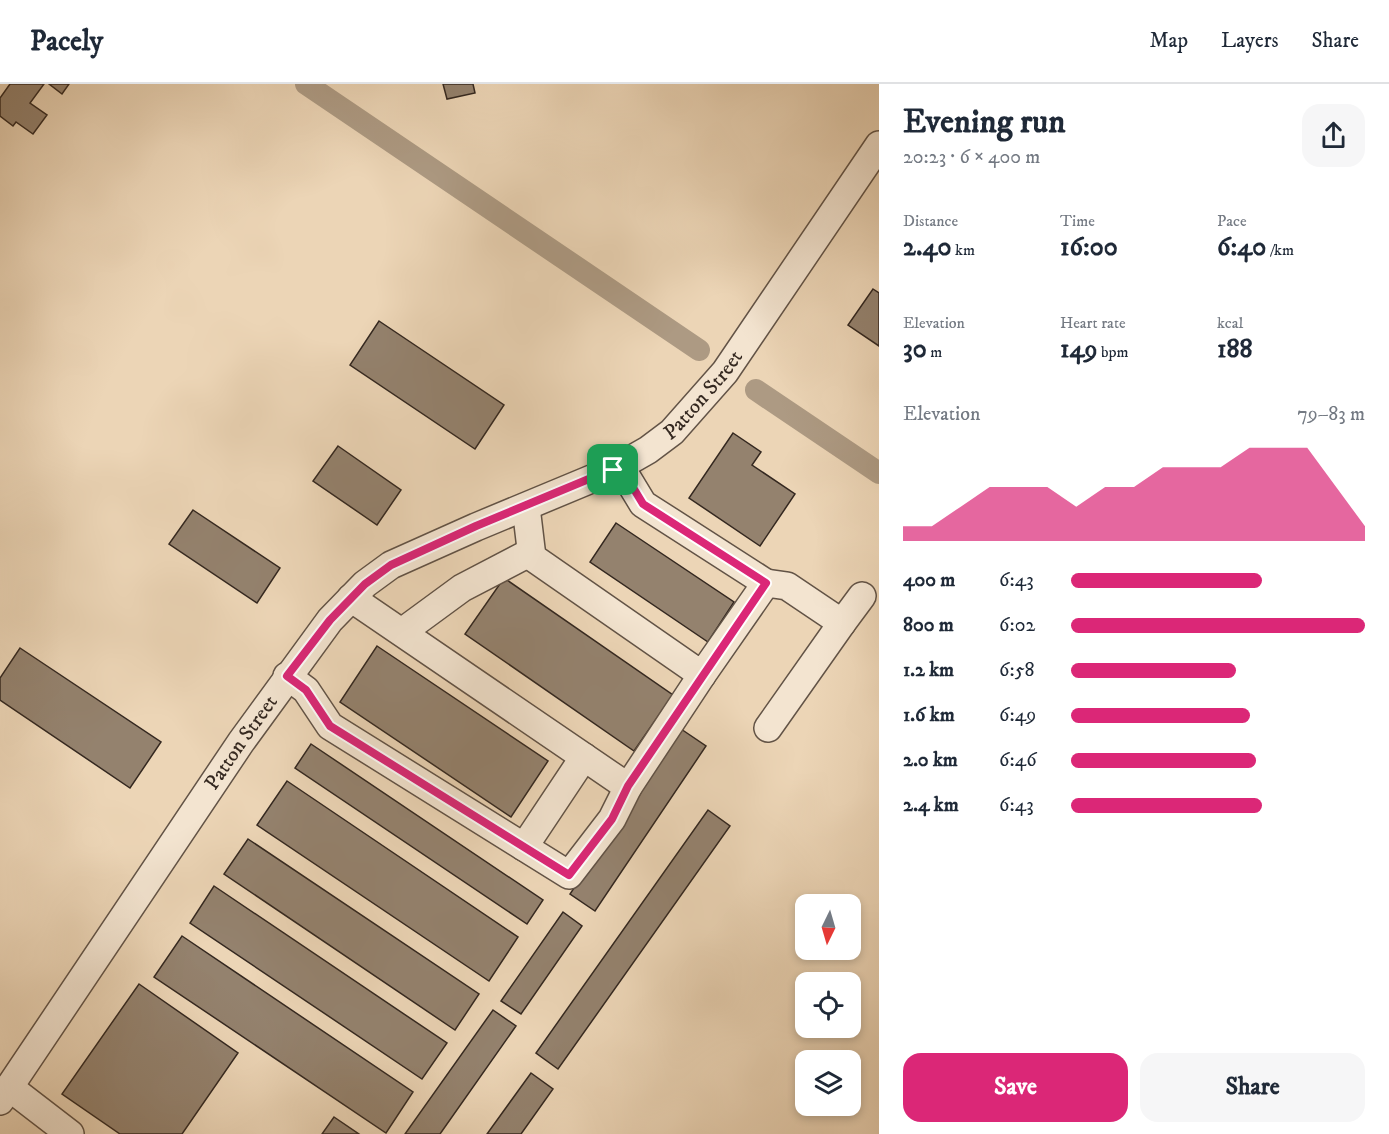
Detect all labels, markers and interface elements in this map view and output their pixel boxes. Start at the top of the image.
text: Pacely [30,24,103,59]
text: Map [1149,28,1188,54]
text: Layers [1221,28,1279,54]
text: Share [1312,28,1359,54]
text: Evening run [903,102,1065,143]
button: share [1302,104,1365,167]
text: 20:23 · 6 × 400 m [903,145,1040,170]
text: Distance [903,211,958,231]
text: Time [1060,211,1095,231]
text: Pace [1217,211,1247,231]
text: 2.40 [903,231,952,264]
text: 16:00 [1060,231,1118,264]
text: 6:40 [1217,231,1266,264]
text: km [952,240,975,260]
text: /km [1266,240,1294,260]
text: Elevation [903,313,965,333]
text: Heart rate [1060,313,1126,333]
text: kcal [1217,313,1243,333]
text: 30 [903,333,927,366]
text: 149 [1060,333,1098,366]
text: 188 [1217,333,1253,366]
text: m [927,342,942,362]
text: bpm [1098,342,1128,362]
street label: Patton Street [659,345,749,446]
text: Elevation [903,402,980,427]
text: 79–83 m [1297,402,1365,427]
pin [587,444,638,495]
icon: arrive [596,453,629,486]
text: 400 m [903,568,955,593]
text: 6:43 [999,568,1034,593]
text: 800 m [903,613,954,638]
text: 6:02 [999,613,1035,638]
text: 1.2 km [903,658,954,683]
text: 6:58 [999,658,1035,683]
street label: Patton Street [199,690,284,795]
text: 1.6 km [903,703,955,728]
text: 6:49 [999,703,1036,728]
text: 2.0 km [903,748,958,773]
text: 6:46 [999,748,1037,773]
text: 2.4 km [903,793,959,818]
text: 6:43 [999,793,1034,818]
north arrow [795,894,861,960]
map controls [795,894,861,1116]
button: locate [795,972,861,1038]
button: layers [795,1050,861,1116]
button: Save [903,1053,1128,1122]
button: Share [1140,1053,1365,1122]

